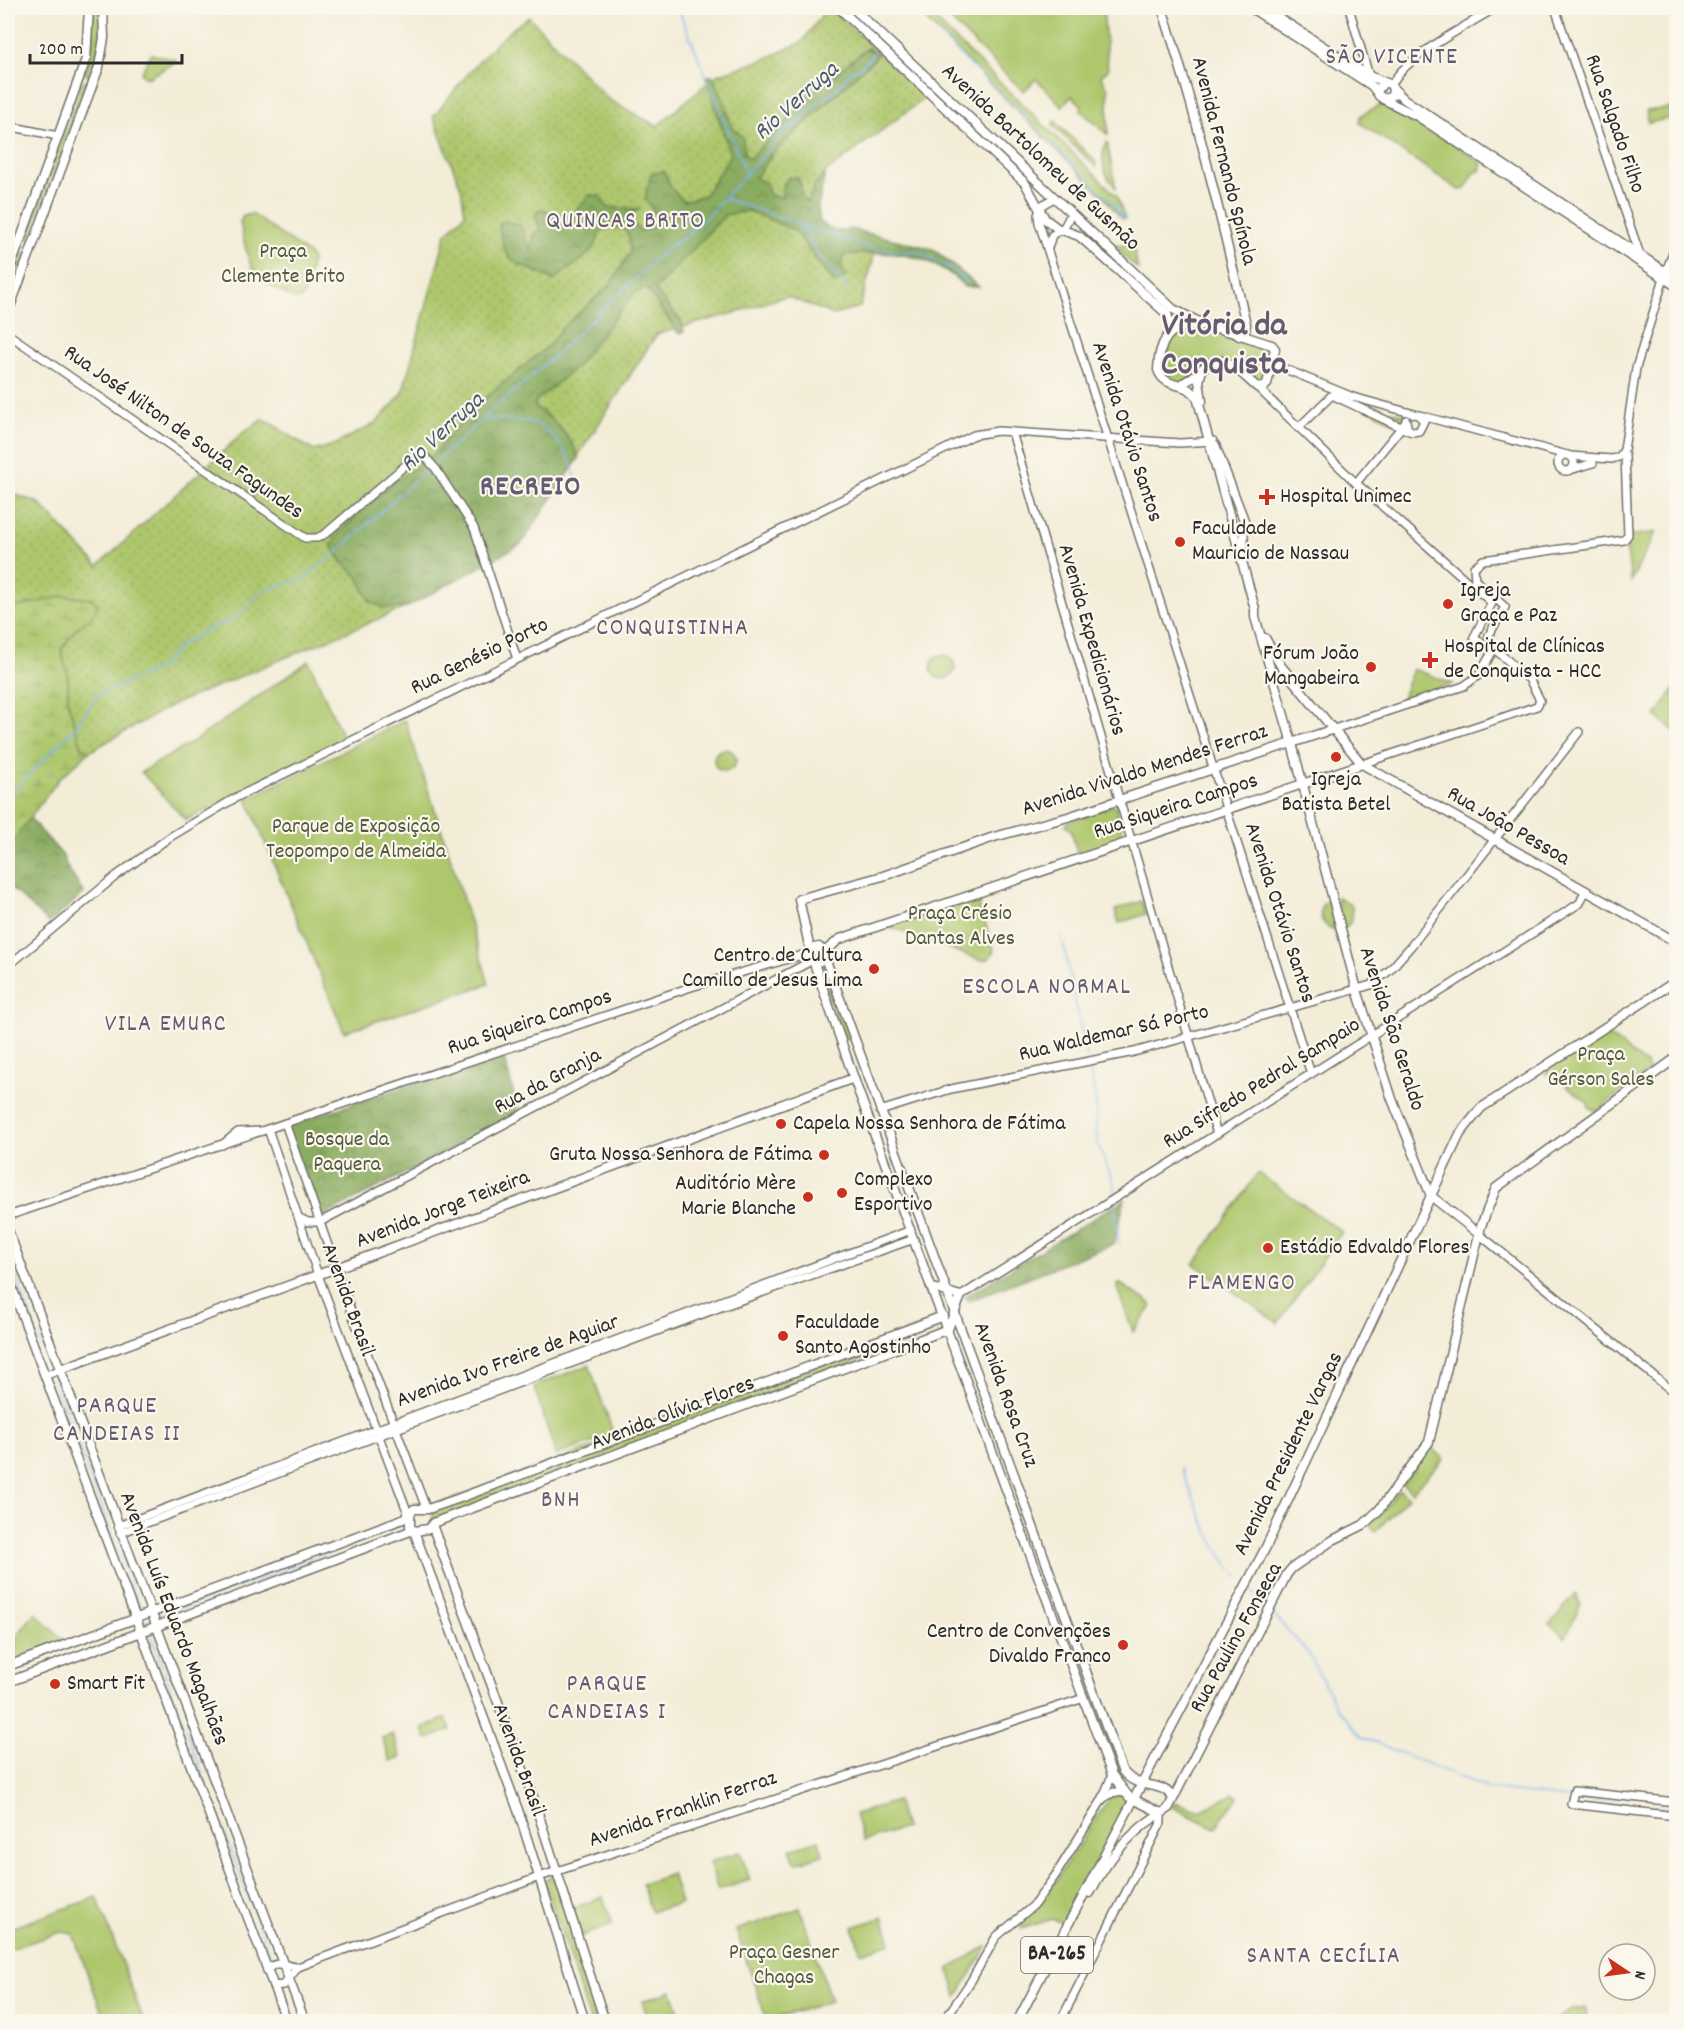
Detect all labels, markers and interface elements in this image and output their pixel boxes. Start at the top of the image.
scale bar [30,27,182,65]
text: 200 m [39,38,83,63]
district label: SÃO VICENTE [1326,41,1458,75]
street label: Rua Salgado Filho [1576,50,1652,198]
water label: Rio Verruga [747,53,848,150]
street label: Avenida Fernando Spínola [1182,54,1264,269]
street label: Avenida Bartolomeu de Gusmão [933,57,1147,259]
district label: QUINCAS BRITO [546,205,706,239]
park label: Praça Clemente Brito [221,237,345,293]
district label: Vitória da Conquista [1161,303,1288,391]
street label: Rua José Nilton de Souza Fagundes [57,338,309,528]
street label: Avenida Otávio Santos [1082,338,1170,526]
water label: Rio Verruga [393,384,494,481]
district label: RECREIO [480,469,582,509]
place label: Hospital Unimec [1280,482,1412,513]
marker: Hospital Unimec [1258,488,1276,506]
place label: Faculdade Mauricio de Nassau [1192,514,1349,570]
marker: Faculdade Mauricio de Nassau [1173,535,1187,549]
street label: Avenida Expedicionários [1049,541,1133,739]
place label: Igreja Graça e Paz [1460,576,1558,632]
marker: Igreja Graça e Paz [1441,597,1455,611]
street label: Rua Genésio Porto [406,610,554,704]
district label: CONQUISTINHA [596,612,750,646]
place label: Hospital de Clínicas de Conquista - HCC [1444,632,1605,688]
place label: Fórum João Mangabeira [1263,639,1360,695]
marker: Hospital de Clínicas de Conquista - HCC [1421,651,1439,669]
marker: Fórum João Mangabeira [1364,660,1378,674]
street label: Avenida Vivaldo Mendes Ferraz [1018,716,1272,825]
marker: Igreja Batista Betel [1329,750,1343,764]
place label: Igreja Batista Betel [1282,765,1390,821]
street label: Rua Siqueira Campos [1090,766,1262,848]
street label: Rua João Pessoa [1441,779,1576,875]
park label: Parque de Exposição Teopompo de Almeida [266,812,447,868]
street label: Avenida Otávio Santos [1235,819,1323,1007]
park label: Praça Crésio Dantas Alves [905,899,1015,955]
place label: Centro de Cultura Camillo de Jesus Lima [682,941,863,997]
street label: Avenida São Geraldo [1350,943,1432,1115]
marker: Centro de Cultura Camillo de Jesus Lima [867,962,881,976]
district label: ESCOLA NORMAL [962,971,1132,1005]
street label: Rua Siqueira Campos [444,982,616,1064]
street label: Rua Waldemar Sá Porto [1016,997,1212,1071]
district label: VILA EMURC [105,1008,227,1042]
street label: Rua Sifredo Pedral Sampaio [1157,1010,1367,1158]
park label: Praça Gérson Sales [1547,1040,1655,1096]
street label: Rua da Granja [489,1041,608,1123]
place label: Capela Nossa Senhora de Fátima [793,1109,1066,1140]
marker: Capela Nossa Senhora de Fátima [774,1117,788,1131]
park label: Bosque da Paquera [305,1125,390,1181]
place label: Gruta Nossa Senhora de Fátima [549,1140,813,1171]
marker: Gruta Nossa Senhora de Fátima [817,1148,831,1162]
street label: Avenida Jorge Teixeira [352,1162,535,1257]
place label: Complexo Esportivo [854,1165,933,1221]
place label: Auditório Mère Marie Blanche [675,1169,796,1225]
marker: Complexo Esportivo [835,1186,849,1200]
marker: Auditório Mère Marie Blanche [801,1190,815,1204]
place label: Estádio Edvaldo Flores [1280,1233,1470,1264]
street label: Avenida Brasil [312,1239,382,1361]
marker: Estádio Edvaldo Flores [1261,1241,1275,1255]
district label: FLAMENGO [1188,1267,1296,1301]
street label: Avenida Ivo Freire de Aguiar [392,1307,624,1417]
place label: Faculdade Santo Agostinho [795,1308,931,1364]
street label: Avenida Rosa Cruz [964,1318,1046,1473]
marker: Faculdade Santo Agostinho [776,1329,790,1343]
street label: Avenida Presidente Vargas [1226,1347,1352,1561]
street label: Avenida Olívia Flores [587,1369,759,1459]
district label: PARQUE CANDEIAS II [53,1390,181,1452]
district label: BNH [541,1484,581,1518]
street label: Avenida Luís Eduardo Magalhães [110,1488,236,1750]
street label: Rua Paulino Fonseca [1183,1557,1291,1719]
place label: Centro de Convenções Divaldo Franco [927,1617,1111,1673]
marker: Centro de Convenções Divaldo Franco [1116,1638,1130,1652]
district label: PARQUE CANDEIAS I [547,1668,667,1730]
place label: Smart Fit [67,1669,145,1700]
marker: Smart Fit [48,1677,62,1691]
street label: Avenida Brasil [483,1699,553,1821]
street label: Avenida Franklin Ferraz [585,1763,782,1857]
road number: BA-265 [1021,1937,1093,1973]
park label: Praça Gesner Chagas [729,1938,840,1994]
district label: SANTA CECÍLIA [1247,1940,1401,1974]
north arrow [1597,1942,1657,2002]
text: N [1627,1968,1651,1981]

